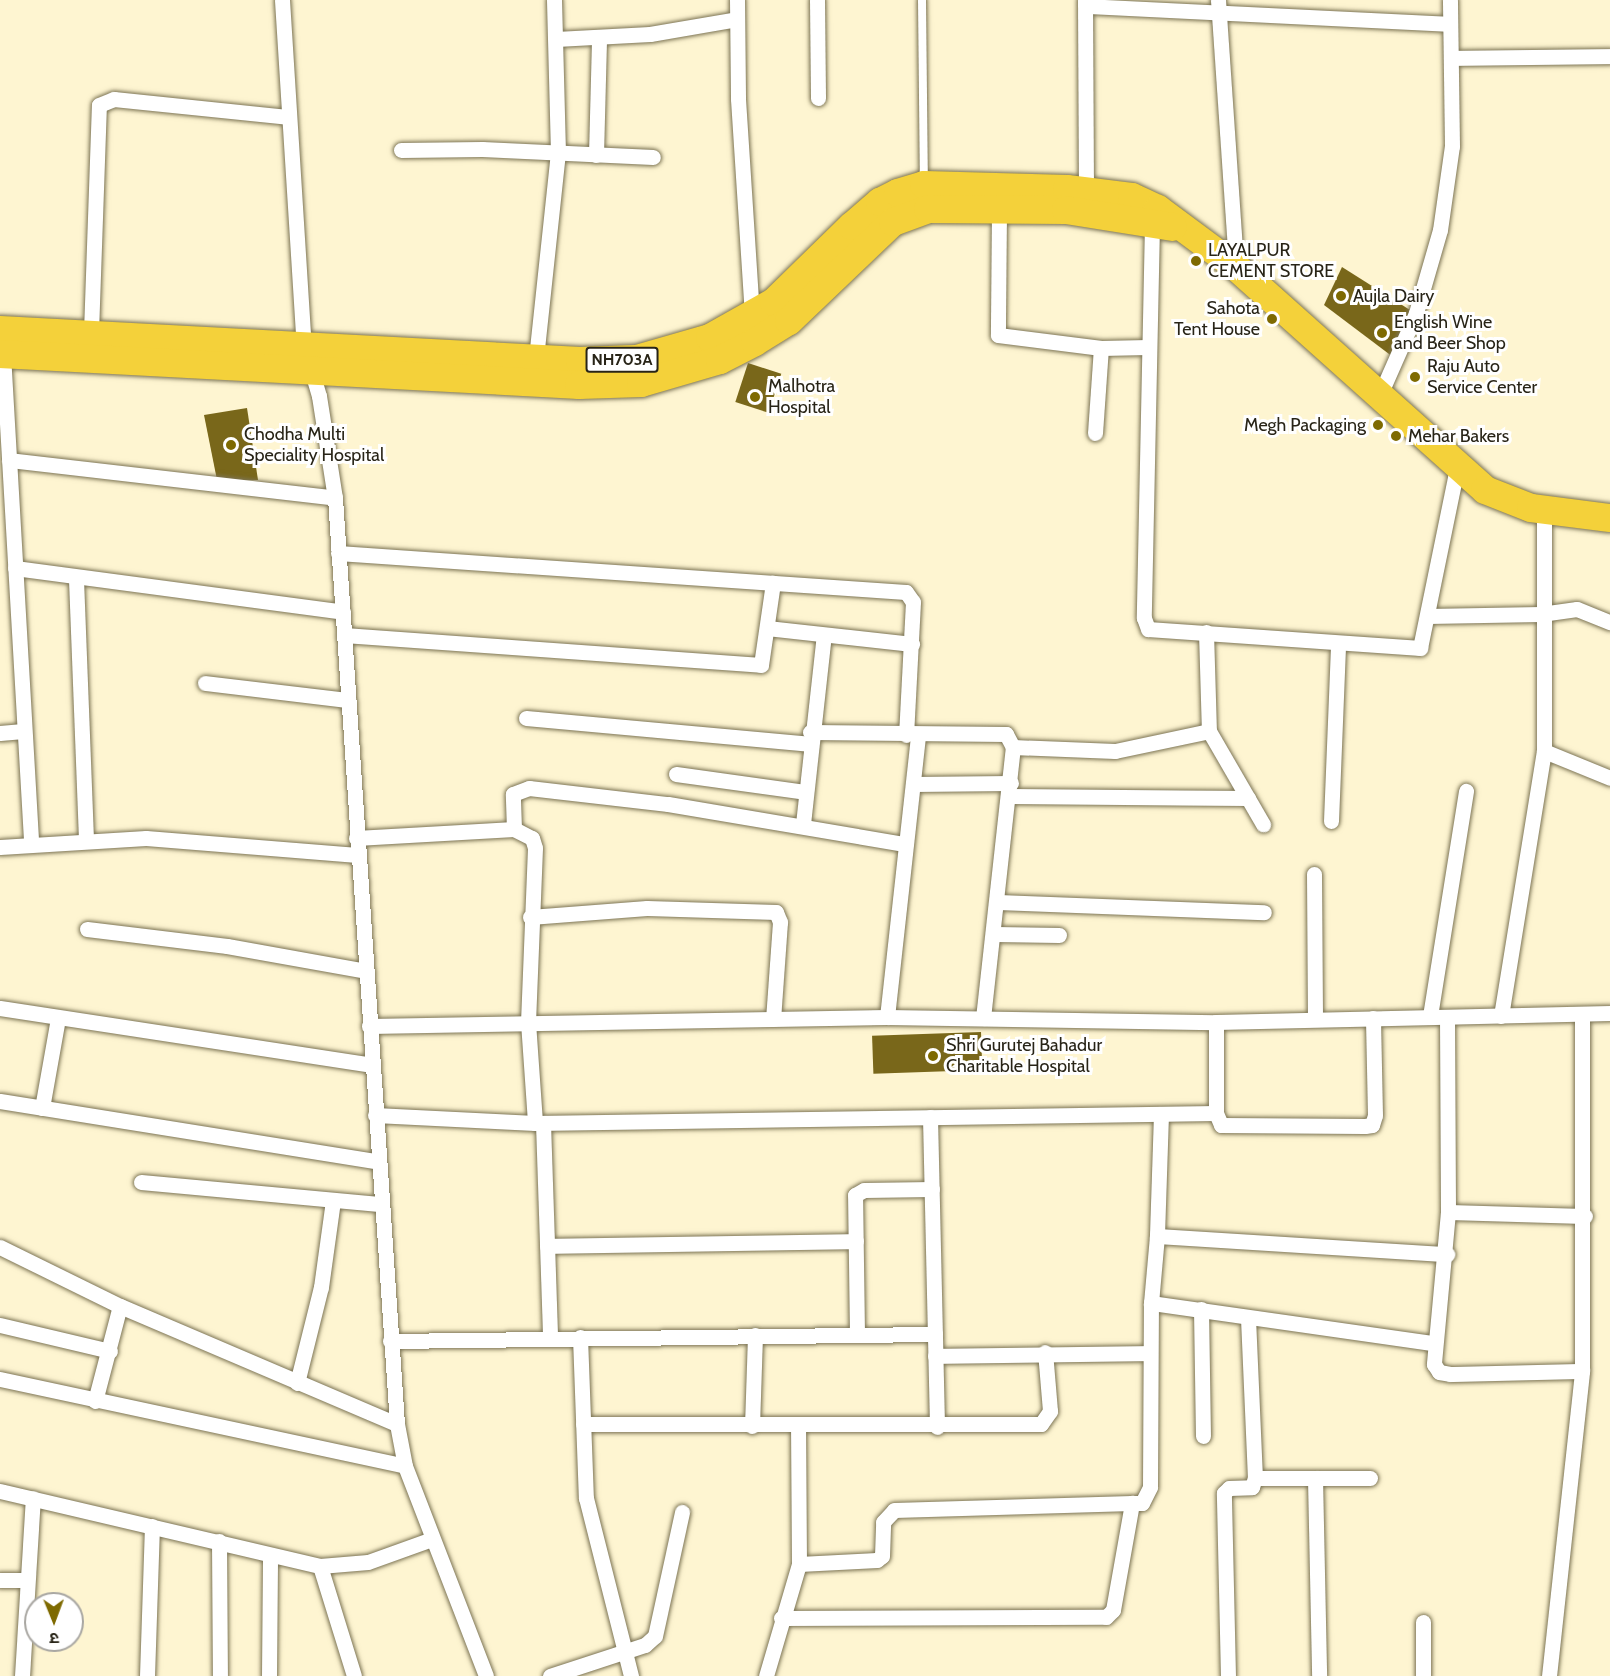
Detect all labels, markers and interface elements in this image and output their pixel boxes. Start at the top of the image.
place label: LAYALPUR CEMENT STORE [1208,240,1334,282]
marker: LAYALPUR CEMENT STORE [1189,254,1203,268]
place label: Aujla Dairy [1353,285,1434,307]
marker: Aujla Dairy [1334,289,1348,303]
place label: Sahota Tent House [1174,298,1260,340]
marker: Sahota Tent House [1265,312,1279,326]
place label: English Wine and Beer Shop [1394,312,1506,354]
marker: English Wine and Beer Shop [1375,326,1389,340]
road number: NH703A [584,347,660,373]
place label: Raju Auto Service Center [1427,356,1537,398]
marker: Raju Auto Service Center [1408,370,1422,384]
place label: Malhotra Hospital [768,376,835,418]
marker: Malhotra Hospital [746,388,764,406]
place label: Megh Packaging [1244,414,1366,436]
marker: Megh Packaging [1371,418,1385,432]
place label: Chodha Multi Speciality Hospital [244,424,384,466]
place label: Mehar Bakers [1408,425,1509,447]
marker: Mehar Bakers [1389,429,1403,443]
marker: Chodha Multi Speciality Hospital [222,436,240,454]
place label: Shri Gurutej Bahadur Charitable Hospital [946,1035,1102,1078]
marker: Shri Gurutej Bahadur Charitable Hospital [924,1047,942,1065]
north arrow [24,1592,84,1652]
text: उ [49,1629,59,1648]

